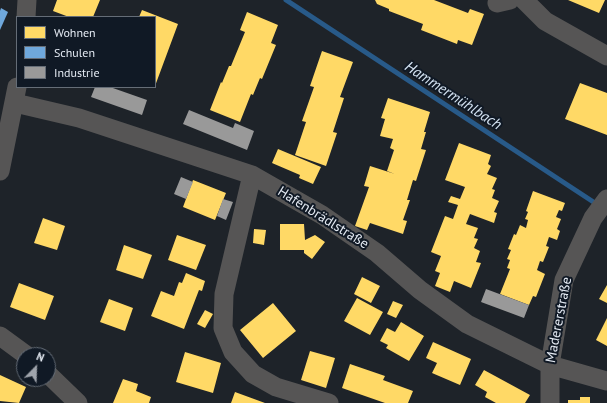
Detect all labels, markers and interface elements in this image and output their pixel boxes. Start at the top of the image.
legend [16,16,156,88]
text: Wohnen [54,25,96,40]
text: Schulen [54,45,95,60]
water label: Hammermühlbach [401,58,505,134]
text: Industrie [54,65,100,80]
street label: Hafenbrädlstraße [274,183,372,253]
street label: Madererstraße [542,276,576,364]
north arrow [16,347,56,387]
text: N [34,349,46,365]

